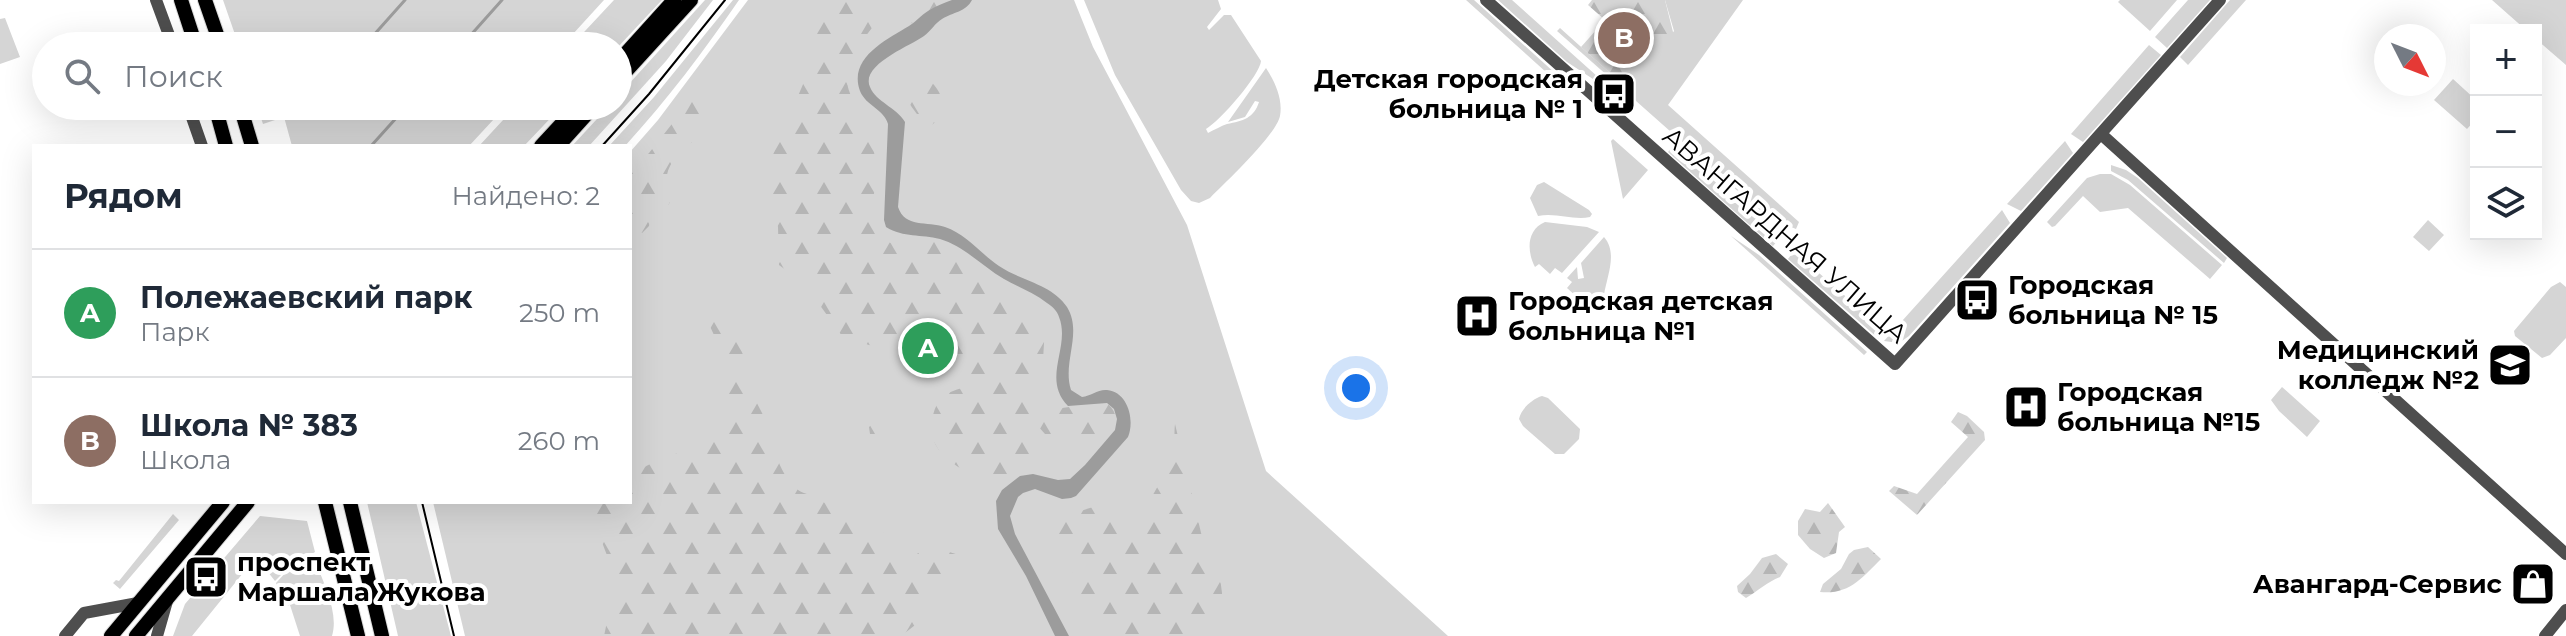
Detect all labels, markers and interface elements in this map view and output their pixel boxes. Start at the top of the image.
pin: B [1598,8,1650,68]
north arrow [2374,24,2446,96]
map controls [2470,24,2542,240]
button: + [2470,24,2542,96]
search box [32,32,632,120]
icon: search [60,54,104,98]
text: Поиск [124,58,223,95]
place label: Детская городская больница № 1 [1314,63,1583,125]
bus stop icon: Детская городская больница № 1 [1590,70,1638,118]
button: − [2470,96,2542,168]
street label: АВАНГАРДНАЯ УЛИЦА [1656,120,1914,350]
button: layers [2470,168,2542,240]
text: Рядом [64,175,183,217]
text: Найдено: 2 [451,180,600,212]
place label: Городская больница № 15 [2008,269,2218,331]
bus stop icon: Городская больница № 15 [1953,276,2001,324]
text: Полежаевский парк [140,279,473,316]
place label: Городская детская больница №1 [1508,285,1773,347]
hospital icon: Городская детская больница №1 [1453,292,1501,340]
text: A [80,297,100,329]
text: 250 m [519,297,600,329]
text: Парк [140,316,210,348]
pin: A [902,318,954,378]
place label: Медицинский колледж №2 [2277,334,2479,396]
school or university icon: Медицинский колледж №2 [2486,341,2534,389]
your location [1336,368,1376,408]
place label: Городская больница №15 [2057,376,2260,438]
hospital icon: Городская больница №15 [2002,383,2050,431]
text: Школа № 383 [140,407,358,444]
text: B [80,425,100,457]
text: 260 m [518,425,600,457]
text: Школа [140,444,231,476]
place label: проспект Маршала Жукова [237,546,485,608]
bus stop icon: проспект Маршала Жукова [182,553,230,601]
shop icon: Авангард-Сервис [2509,560,2557,608]
place label: Авангард-Сервис [2253,568,2502,600]

